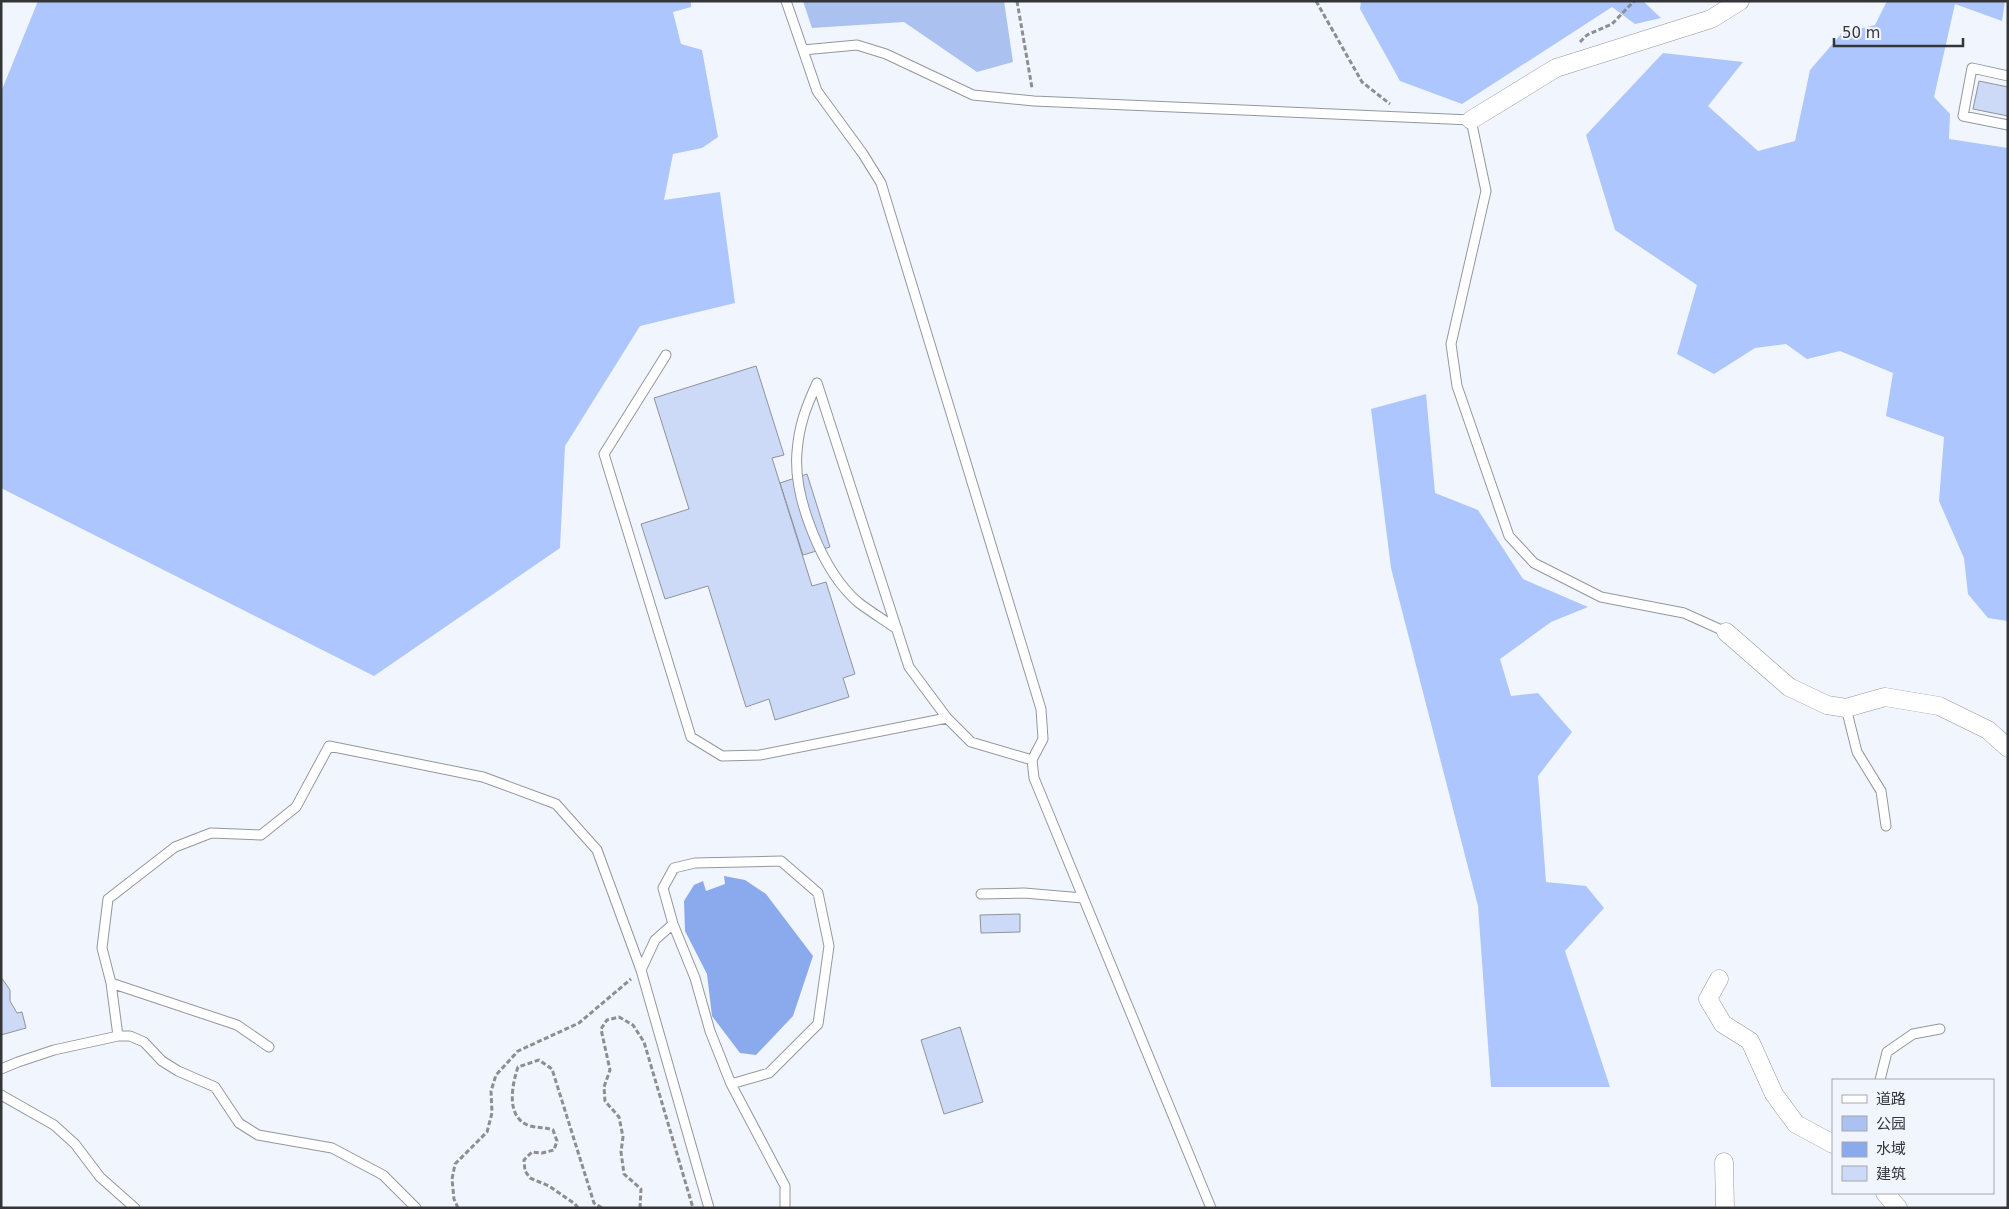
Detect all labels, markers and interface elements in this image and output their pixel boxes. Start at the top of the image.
scale bar [1834,15,1963,47]
text: 50 m [1842,24,1880,42]
legend [1832,1079,1994,1194]
text: 道路 [1876,1090,1906,1108]
text: 公园 [1876,1115,1906,1133]
text: 水域 [1876,1140,1906,1158]
text: 建筑 [1876,1165,1906,1183]

